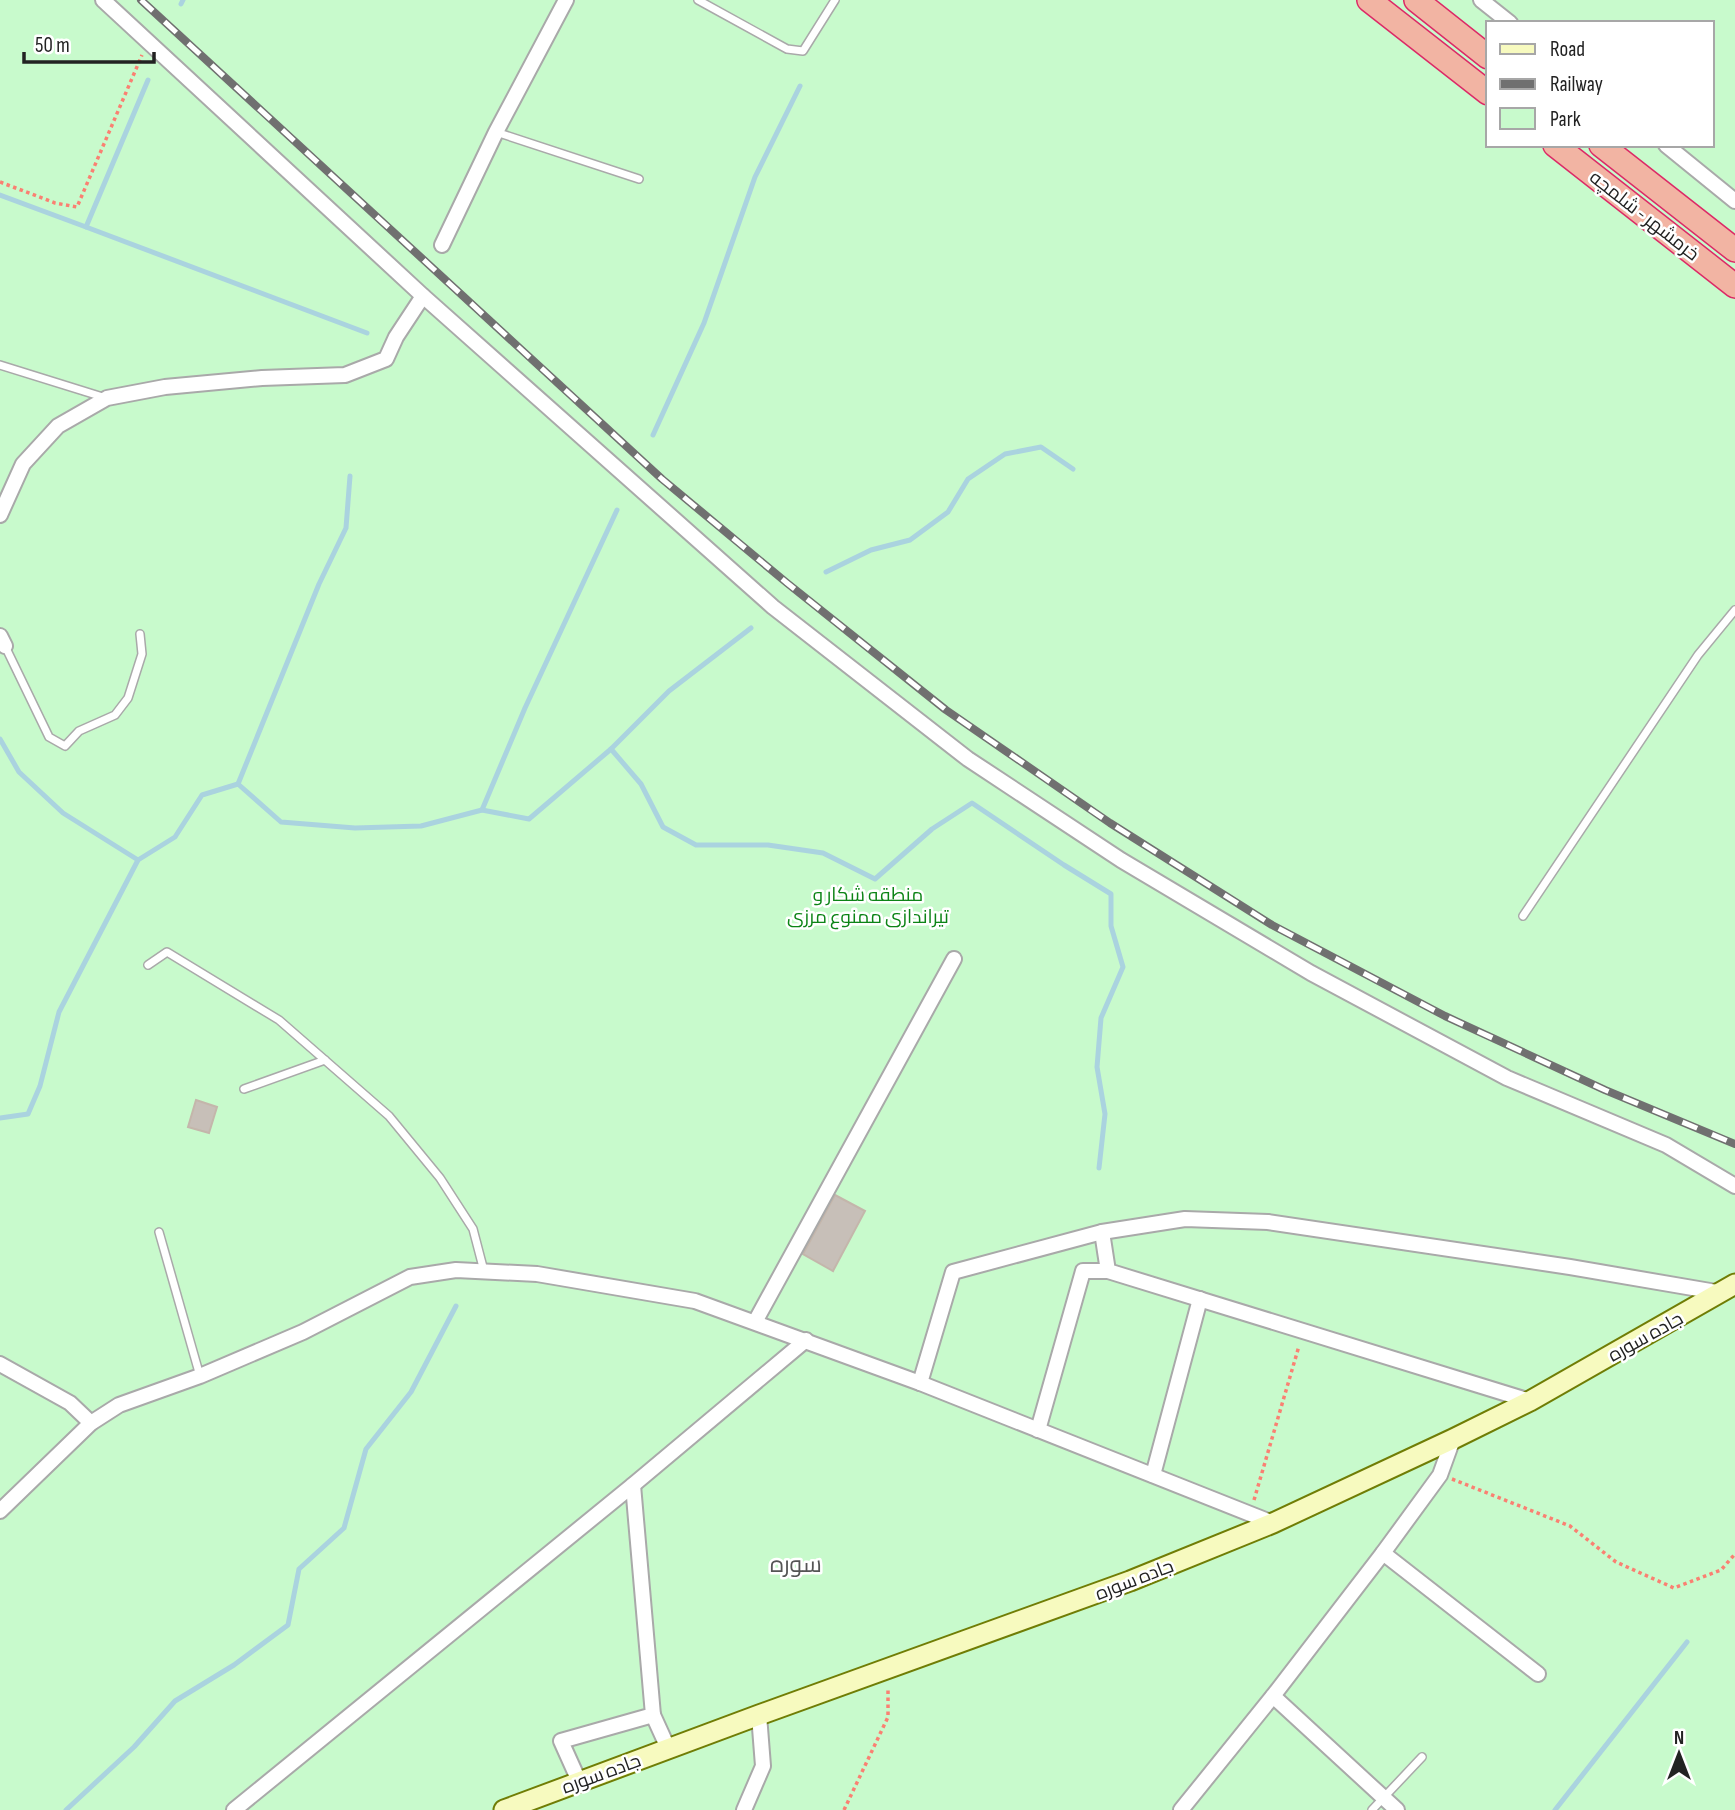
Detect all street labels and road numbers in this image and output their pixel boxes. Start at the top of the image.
street label: خرمشهر - شلمچه [1585,166,1704,266]
street label: جاده سوره [1604,1307,1687,1367]
street label: جاده سوره [1092,1555,1177,1606]
street label: جاده سوره [559,1750,644,1799]

